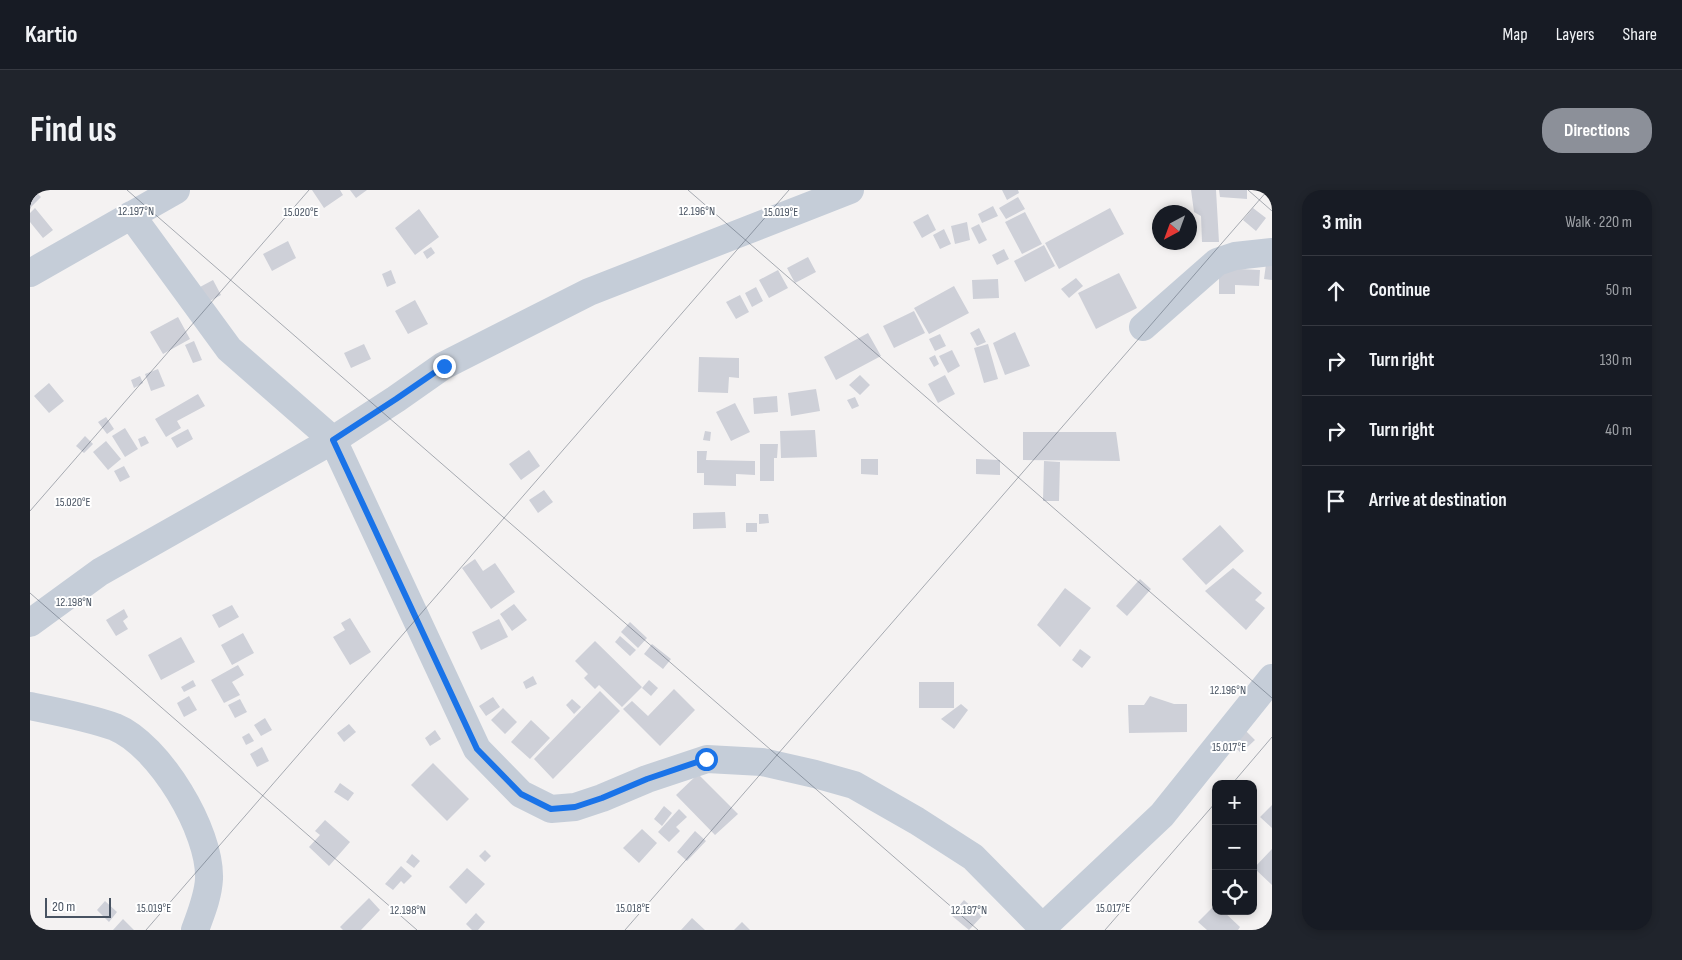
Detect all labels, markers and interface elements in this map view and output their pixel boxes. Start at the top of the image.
text: Kartio [25,20,77,49]
text: Map [1503,24,1528,45]
text: Layers [1556,24,1595,45]
text: Share [1623,24,1657,45]
button: Directions [1542,108,1652,153]
text: Find us [30,109,117,152]
text: 12.197°N [118,204,154,219]
text: 12.196°N [679,204,715,219]
text: 15.020°E [283,205,319,220]
text: 15.019°E [764,205,798,220]
north arrow [1152,205,1197,250]
text: 3 min [1322,210,1362,235]
text: Walk · 220 m [1565,213,1632,232]
icon: ahead [1322,277,1350,305]
text: Continue [1369,279,1430,302]
text: 50 m [1606,281,1632,300]
icon: right [1322,347,1350,375]
text: Turn right [1369,349,1434,372]
text: 130 m [1600,351,1632,370]
route end [433,355,456,378]
icon: right [1322,417,1350,445]
text: Turn right [1369,419,1434,442]
text: 40 m [1605,421,1632,440]
icon: arrive [1322,487,1350,515]
text: Arrive at destination [1369,489,1507,512]
text: 15.020°E [55,495,91,510]
text: 12.198°N [56,595,92,610]
text: 12.196°N [1210,683,1246,698]
text: 15.017°E [1212,740,1246,755]
route start [695,748,718,771]
map controls [1212,780,1257,915]
button: + [1212,780,1257,825]
button: − [1212,825,1257,870]
button: locate [1212,870,1257,915]
scale bar [45,895,111,918]
text: 20 m [52,898,75,915]
text: 15.019°E [137,901,171,916]
text: 15.018°E [616,901,650,916]
text: 15.017°E [1096,901,1130,916]
text: 12.198°N [390,903,426,918]
text: 12.197°N [951,903,987,918]

